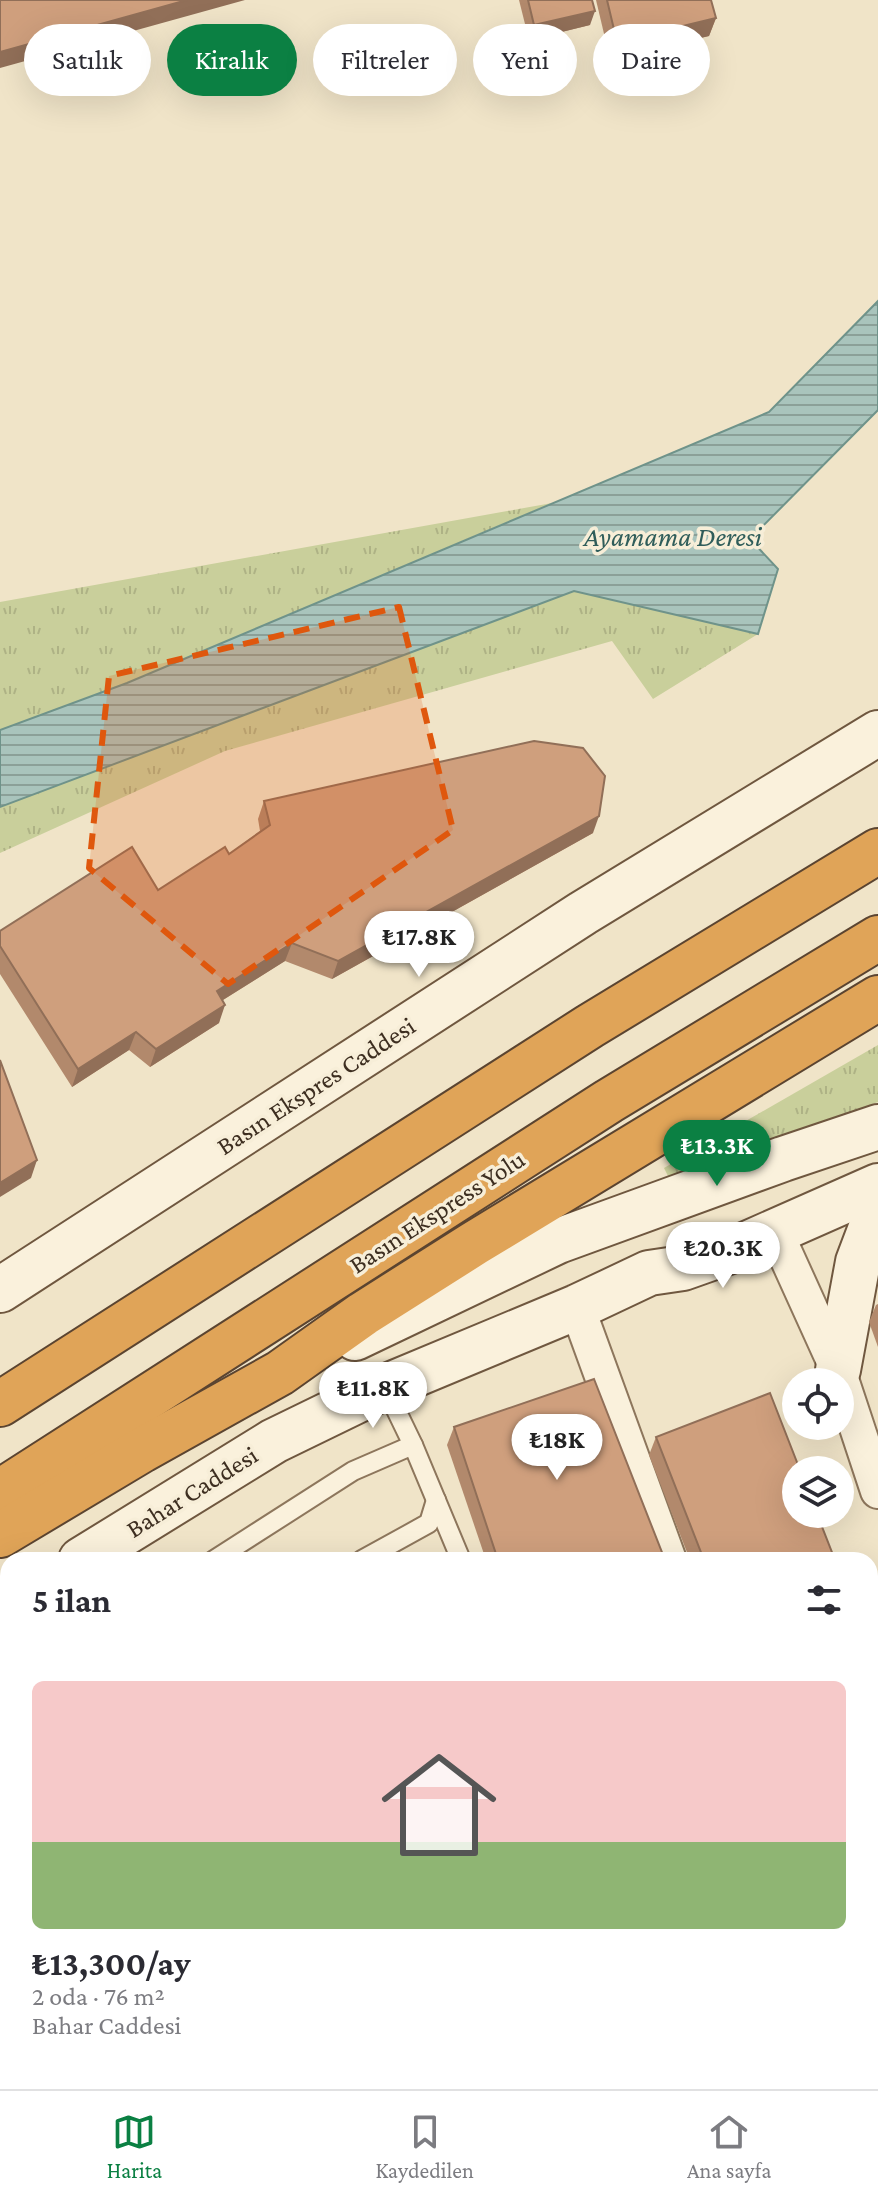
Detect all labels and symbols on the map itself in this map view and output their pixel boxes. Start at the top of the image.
water label: Ayamama Deresi [582,521,763,552]
pin: ₺17.8K [354,911,484,979]
street label: Basın Ekspres Caddesi [211,1011,421,1161]
pin: ₺13.3K [652,1120,782,1188]
street label: Basın Ekspress Yolu [344,1144,530,1280]
pin: ₺20.3K [658,1222,788,1290]
pin: ₺11.8K [308,1362,438,1430]
pin: ₺18K [510,1414,604,1482]
street label: Bahar Caddesi [121,1440,263,1544]

